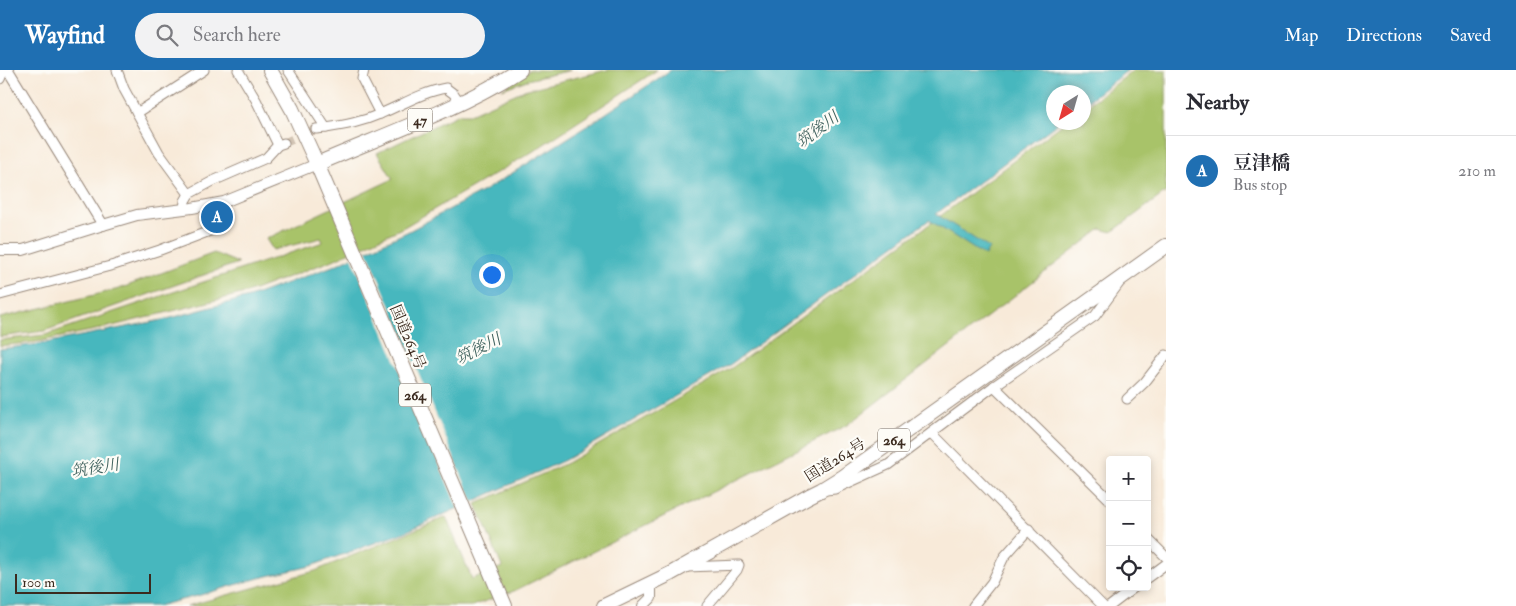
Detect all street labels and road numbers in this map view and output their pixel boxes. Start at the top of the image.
road number: 47 [408,108,432,132]
street label: 国道264号 [385,302,430,372]
road number: 264 [399,384,431,406]
road number: 264 [878,428,910,452]
street label: 国道264号 [801,434,869,487]

